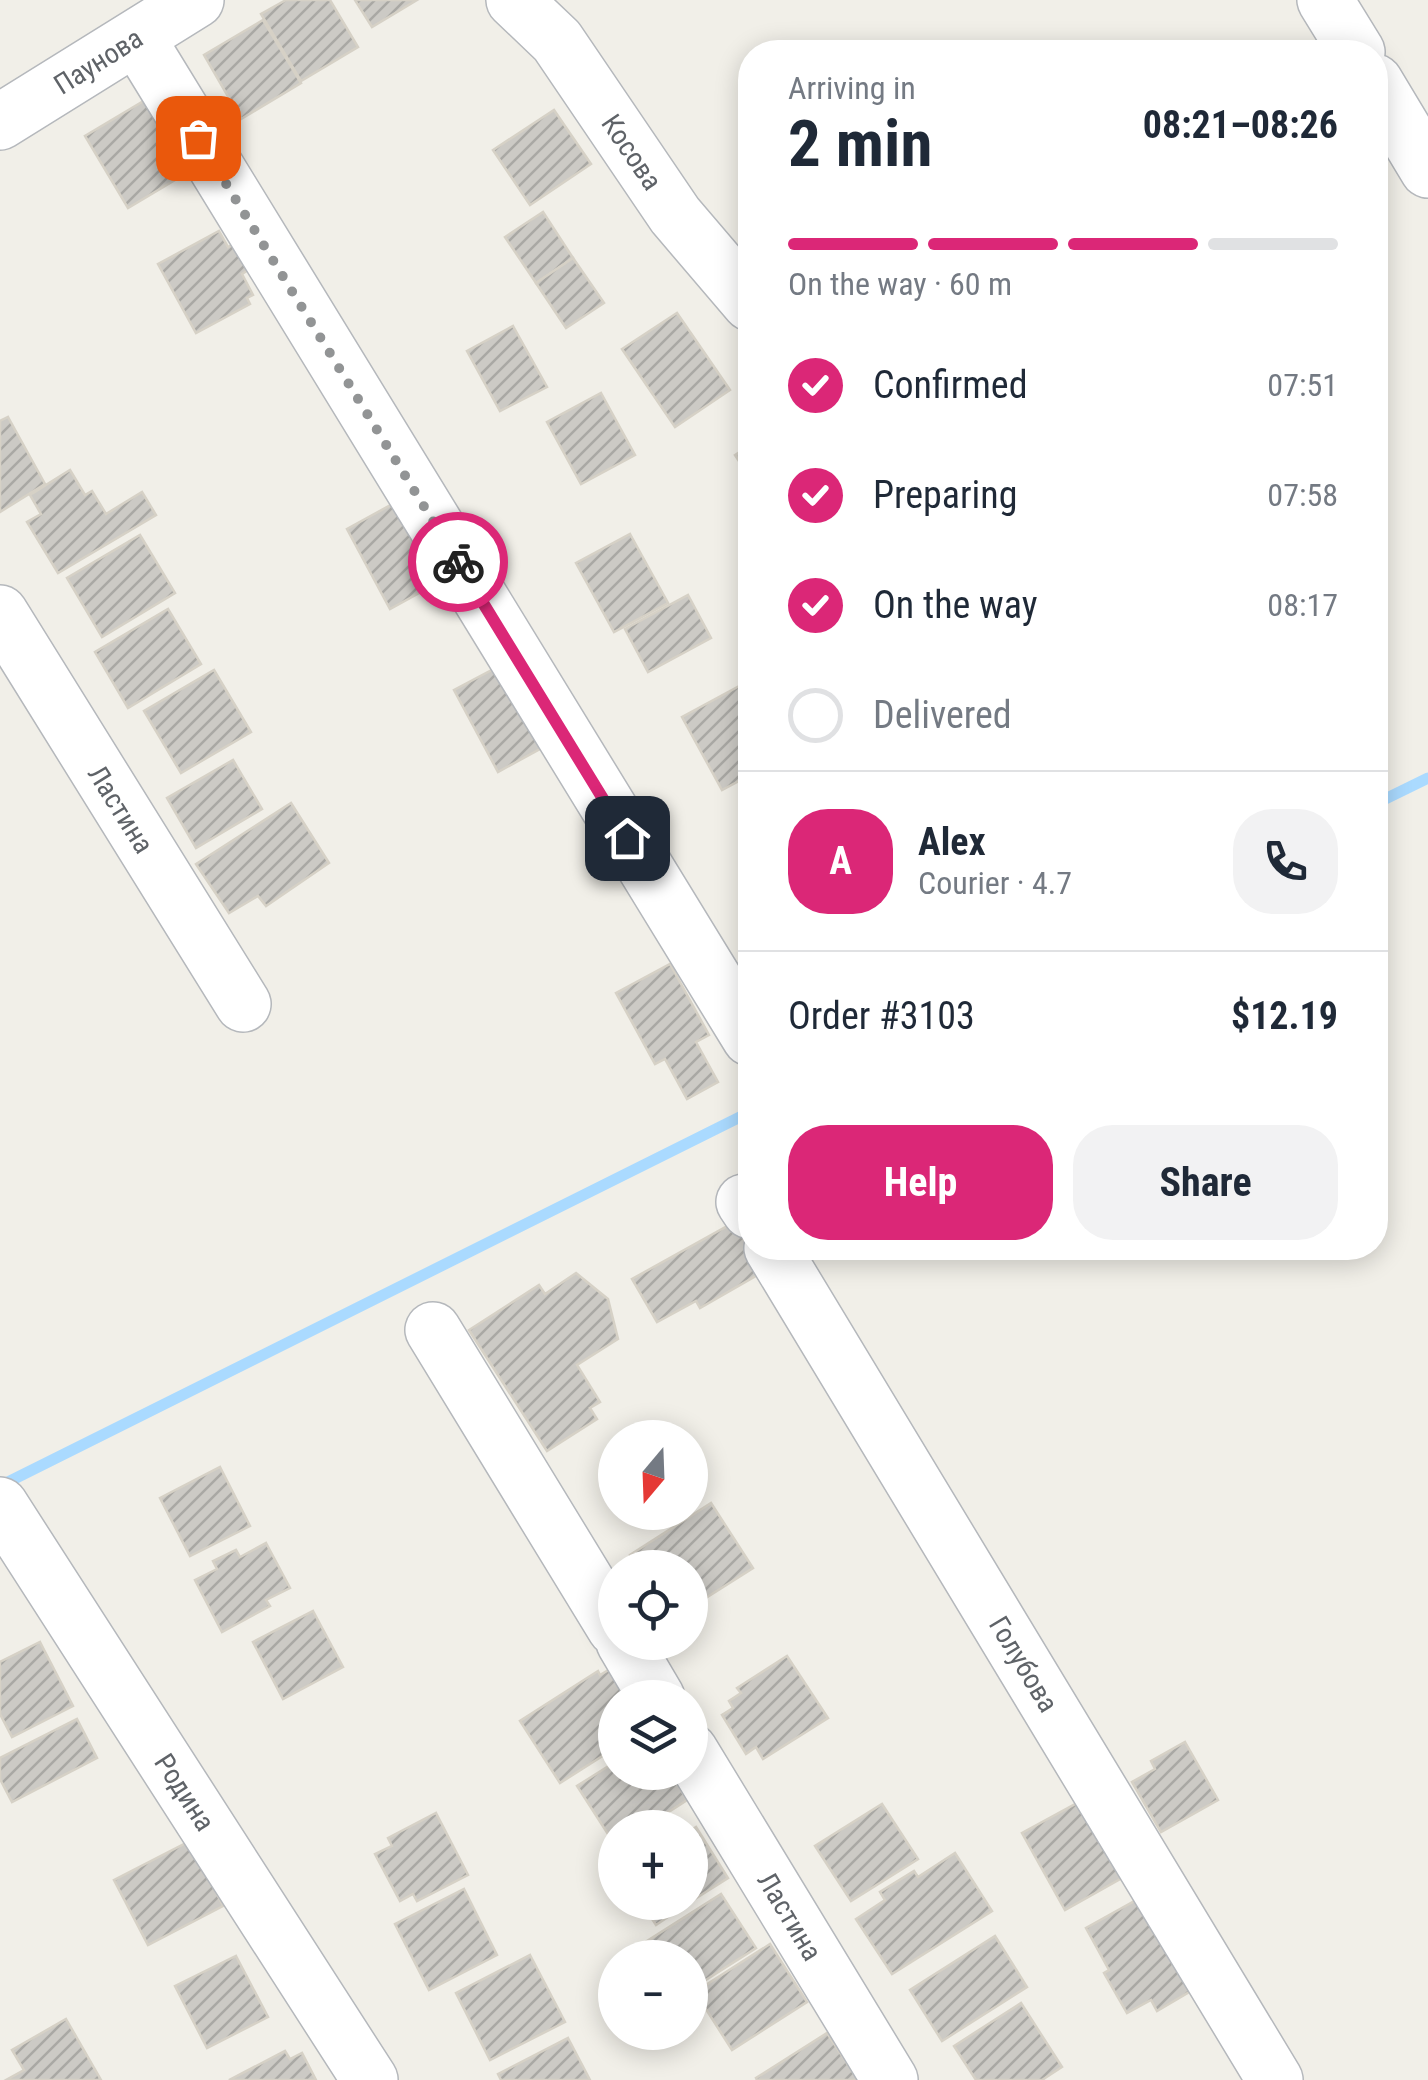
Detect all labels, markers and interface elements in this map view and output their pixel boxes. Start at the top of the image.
street label: Паунова [48,21,149,101]
text: Arriving in [788,69,916,107]
pin [156,96,241,181]
text: 08:21–08:26 [1143,103,1338,147]
text: 2 min [788,106,932,182]
street label: Косова [594,108,669,196]
icon: bag [171,111,226,166]
text: On the way · 60 m [788,265,1012,303]
icon: check [788,358,843,413]
text: Confirmed [873,363,1028,407]
text: 07:51 [1267,366,1338,404]
icon: check [788,468,843,523]
text: Preparing [873,473,1018,517]
text: 07:58 [1267,476,1338,514]
courier [408,512,508,612]
icon: bike [431,535,486,590]
icon: check [788,578,843,633]
text: On the way [873,583,1038,627]
text: 08:17 [1267,586,1338,624]
text: Delivered [873,693,1012,737]
street label: Ластина [81,759,160,859]
pin [585,796,670,881]
button: phone [1233,809,1338,914]
icon: home [600,811,655,866]
text: Alex [918,820,986,864]
text: A [829,839,852,883]
text: Courier · 4.7 [918,864,1072,902]
text: Order #3103 [788,994,975,1038]
text: $12.19 [1231,994,1338,1038]
button: Help [788,1125,1053,1240]
button: Share [1073,1125,1338,1240]
north arrow [598,1420,708,1530]
map controls [598,1420,708,2050]
button: locate [598,1550,708,1660]
street label: Голубова [982,1610,1065,1718]
button: layers [598,1680,708,1790]
street label: Родина [148,1747,222,1837]
button: + [598,1810,708,1920]
street label: Ластина [750,1866,829,1967]
button: − [598,1940,708,2050]

